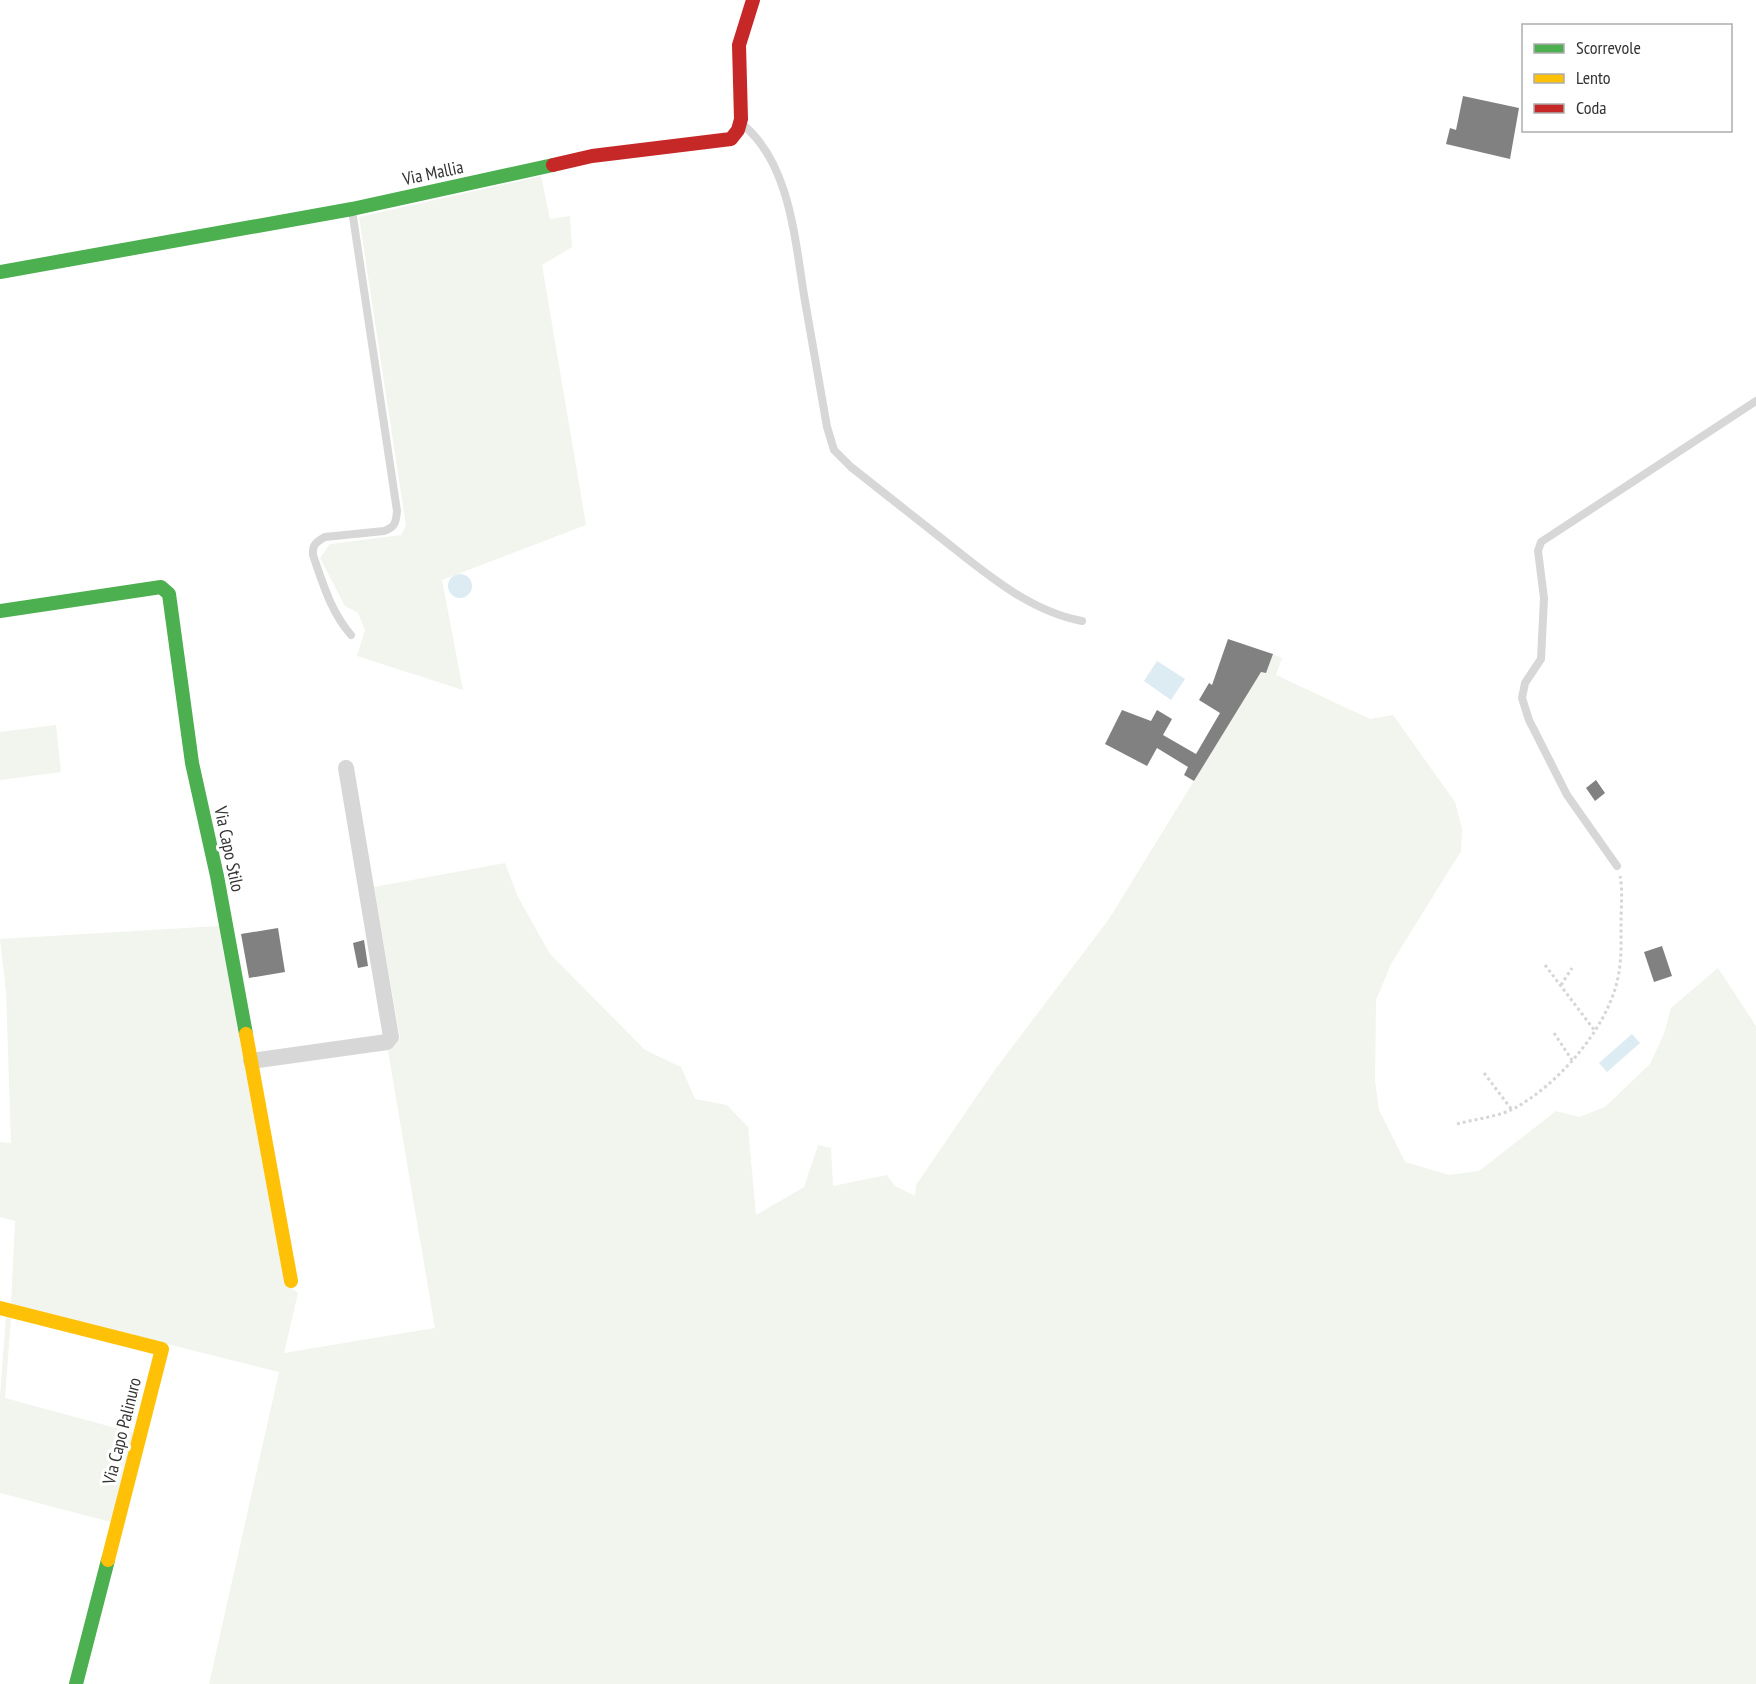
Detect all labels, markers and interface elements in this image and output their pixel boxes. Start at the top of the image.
legend [1522,24,1732,132]
text: Scorrevole [1576,36,1641,59]
text: Lento [1576,66,1611,89]
text: Coda [1576,96,1607,119]
street label: Via Mallia [399,155,465,190]
street label: Via Capo Stilo [209,803,250,894]
street label: Via Capo Palinuro [97,1375,146,1488]

